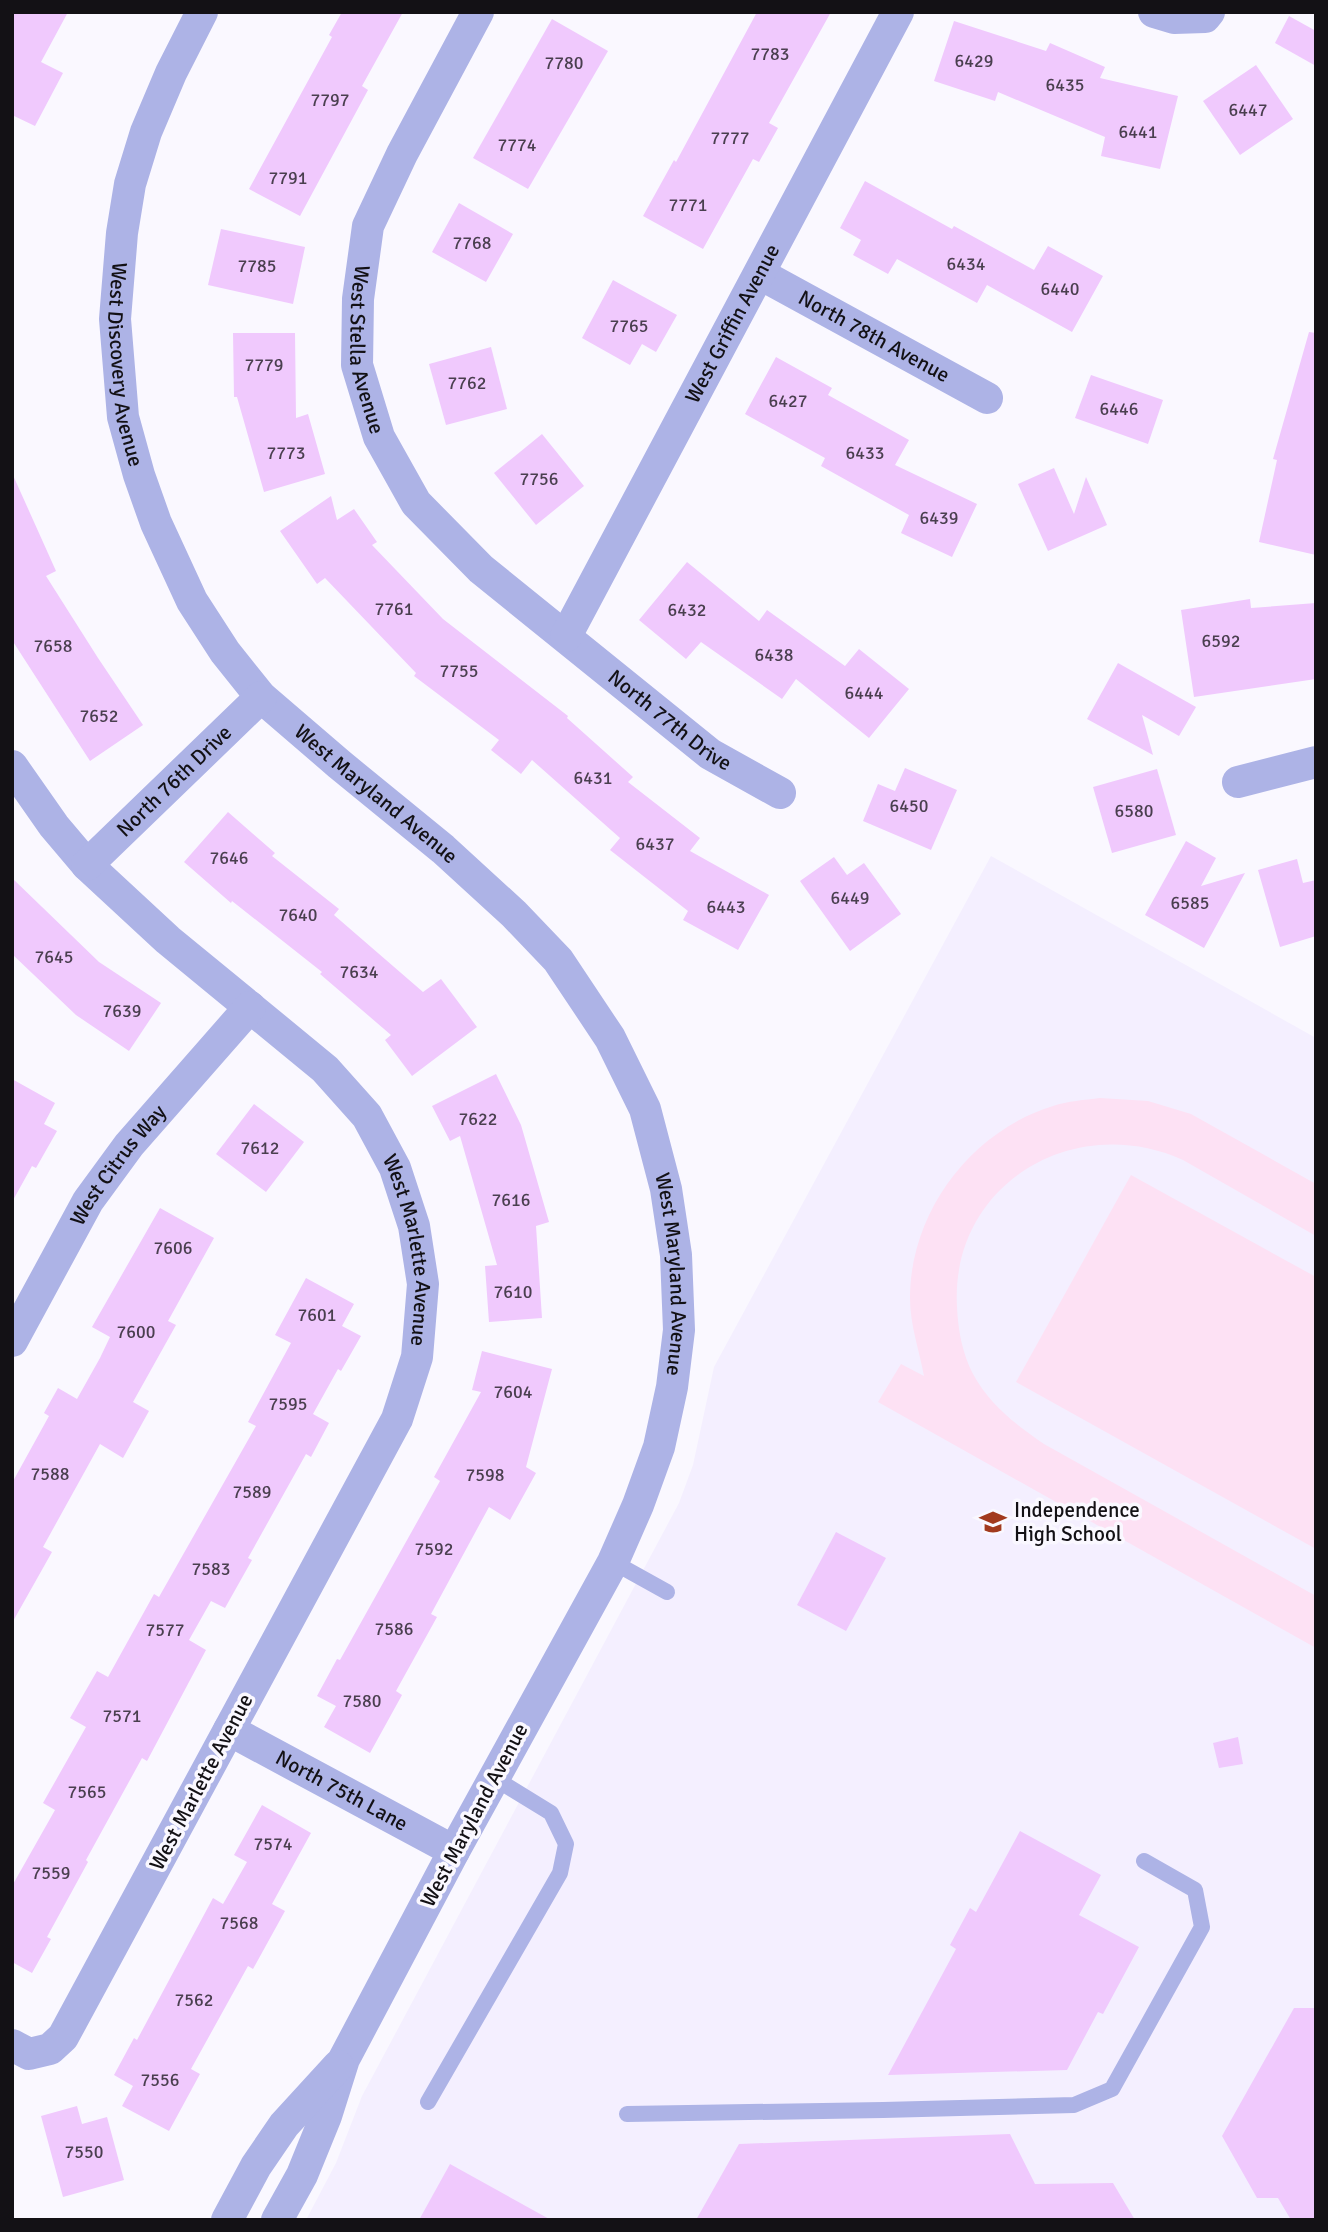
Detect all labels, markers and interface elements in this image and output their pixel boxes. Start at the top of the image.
house number: 7783 [751,43,789,65]
house number: 6429 [955,50,993,72]
house number: 7780 [545,52,583,74]
house number: 6435 [1046,74,1084,96]
house number: 7797 [311,89,349,111]
house number: 6447 [1229,99,1267,121]
house number: 6441 [1119,121,1157,143]
house number: 7777 [711,127,749,149]
house number: 7774 [498,134,537,156]
house number: 7791 [269,167,307,189]
house number: 7771 [669,194,707,216]
house number: 7768 [453,232,491,254]
street label: West Griffin Avenue [679,240,785,407]
house number: 6434 [947,253,986,275]
house number: 7785 [238,255,276,277]
street label: West Discovery Avenue [102,261,149,469]
street label: West Stella Avenue [344,264,390,437]
house number: 6440 [1041,278,1079,300]
street label: North 78th Avenue [794,284,954,388]
house number: 7765 [610,315,648,337]
house number: 7779 [245,354,283,376]
house number: 7762 [448,372,486,394]
house number: 6427 [769,390,807,412]
house number: 6446 [1100,398,1138,420]
house number: 7773 [267,442,305,464]
house number: 6433 [846,442,884,464]
house number: 7756 [520,468,558,490]
house number: 6439 [920,507,958,529]
house number: 7761 [375,598,413,620]
house number: 6432 [668,599,706,621]
house number: 6592 [1202,630,1240,652]
house number: 7658 [34,635,72,657]
house number: 6438 [755,644,793,666]
house number: 7755 [440,660,478,682]
street label: North 77th Drive [603,664,736,776]
house number: 6444 [845,682,884,704]
house number: 7652 [80,705,118,727]
street label: West Maryland Avenue [289,719,463,869]
street label: North 76th Drive [111,720,237,842]
house number: 6431 [574,767,612,789]
house number: 6450 [890,795,928,817]
house number: 6580 [1115,800,1153,822]
house number: 6437 [636,833,674,855]
house number: 7646 [210,847,248,869]
house number: 6449 [831,887,869,909]
house number: 6585 [1171,892,1209,914]
house number: 6443 [707,896,745,918]
house number: 7640 [279,904,317,926]
house number: 7645 [35,946,73,968]
house number: 7634 [340,961,379,983]
house number: 7639 [103,1000,141,1022]
street label: West Citrus Way [64,1099,172,1230]
house number: 7622 [459,1108,497,1130]
house number: 7612 [241,1137,279,1159]
street label: West Marlette Avenue [377,1150,436,1347]
street label: West Maryland Avenue [649,1170,692,1377]
house number: 7616 [492,1189,530,1211]
house number: 7606 [154,1237,192,1259]
house number: 7610 [494,1281,532,1303]
house number: 7601 [298,1304,336,1326]
house number: 7600 [117,1321,155,1343]
house number: 7604 [494,1381,533,1403]
house number: 7595 [269,1393,307,1415]
house number: 7588 [31,1463,69,1485]
house number: 7598 [466,1464,504,1486]
house number: 7589 [233,1481,271,1503]
place label: Independence High School [1014,1497,1140,1547]
school or university icon: Independence High School [978,1507,1008,1537]
house number: 7592 [415,1538,453,1560]
house number: 7583 [192,1558,230,1580]
house number: 7586 [375,1618,413,1640]
house number: 7577 [146,1619,184,1641]
street label: West Marlette Avenue [144,1689,258,1875]
house number: 7580 [343,1690,381,1712]
house number: 7571 [103,1705,141,1727]
street label: West Maryland Avenue [415,1719,533,1911]
street label: North 75th Lane [271,1745,412,1837]
house number: 7565 [68,1781,106,1803]
house number: 7574 [254,1833,293,1855]
house number: 7559 [32,1862,70,1884]
house number: 7568 [220,1912,258,1934]
house number: 7562 [175,1989,213,2011]
house number: 7556 [141,2069,179,2091]
house number: 7550 [65,2141,103,2163]

